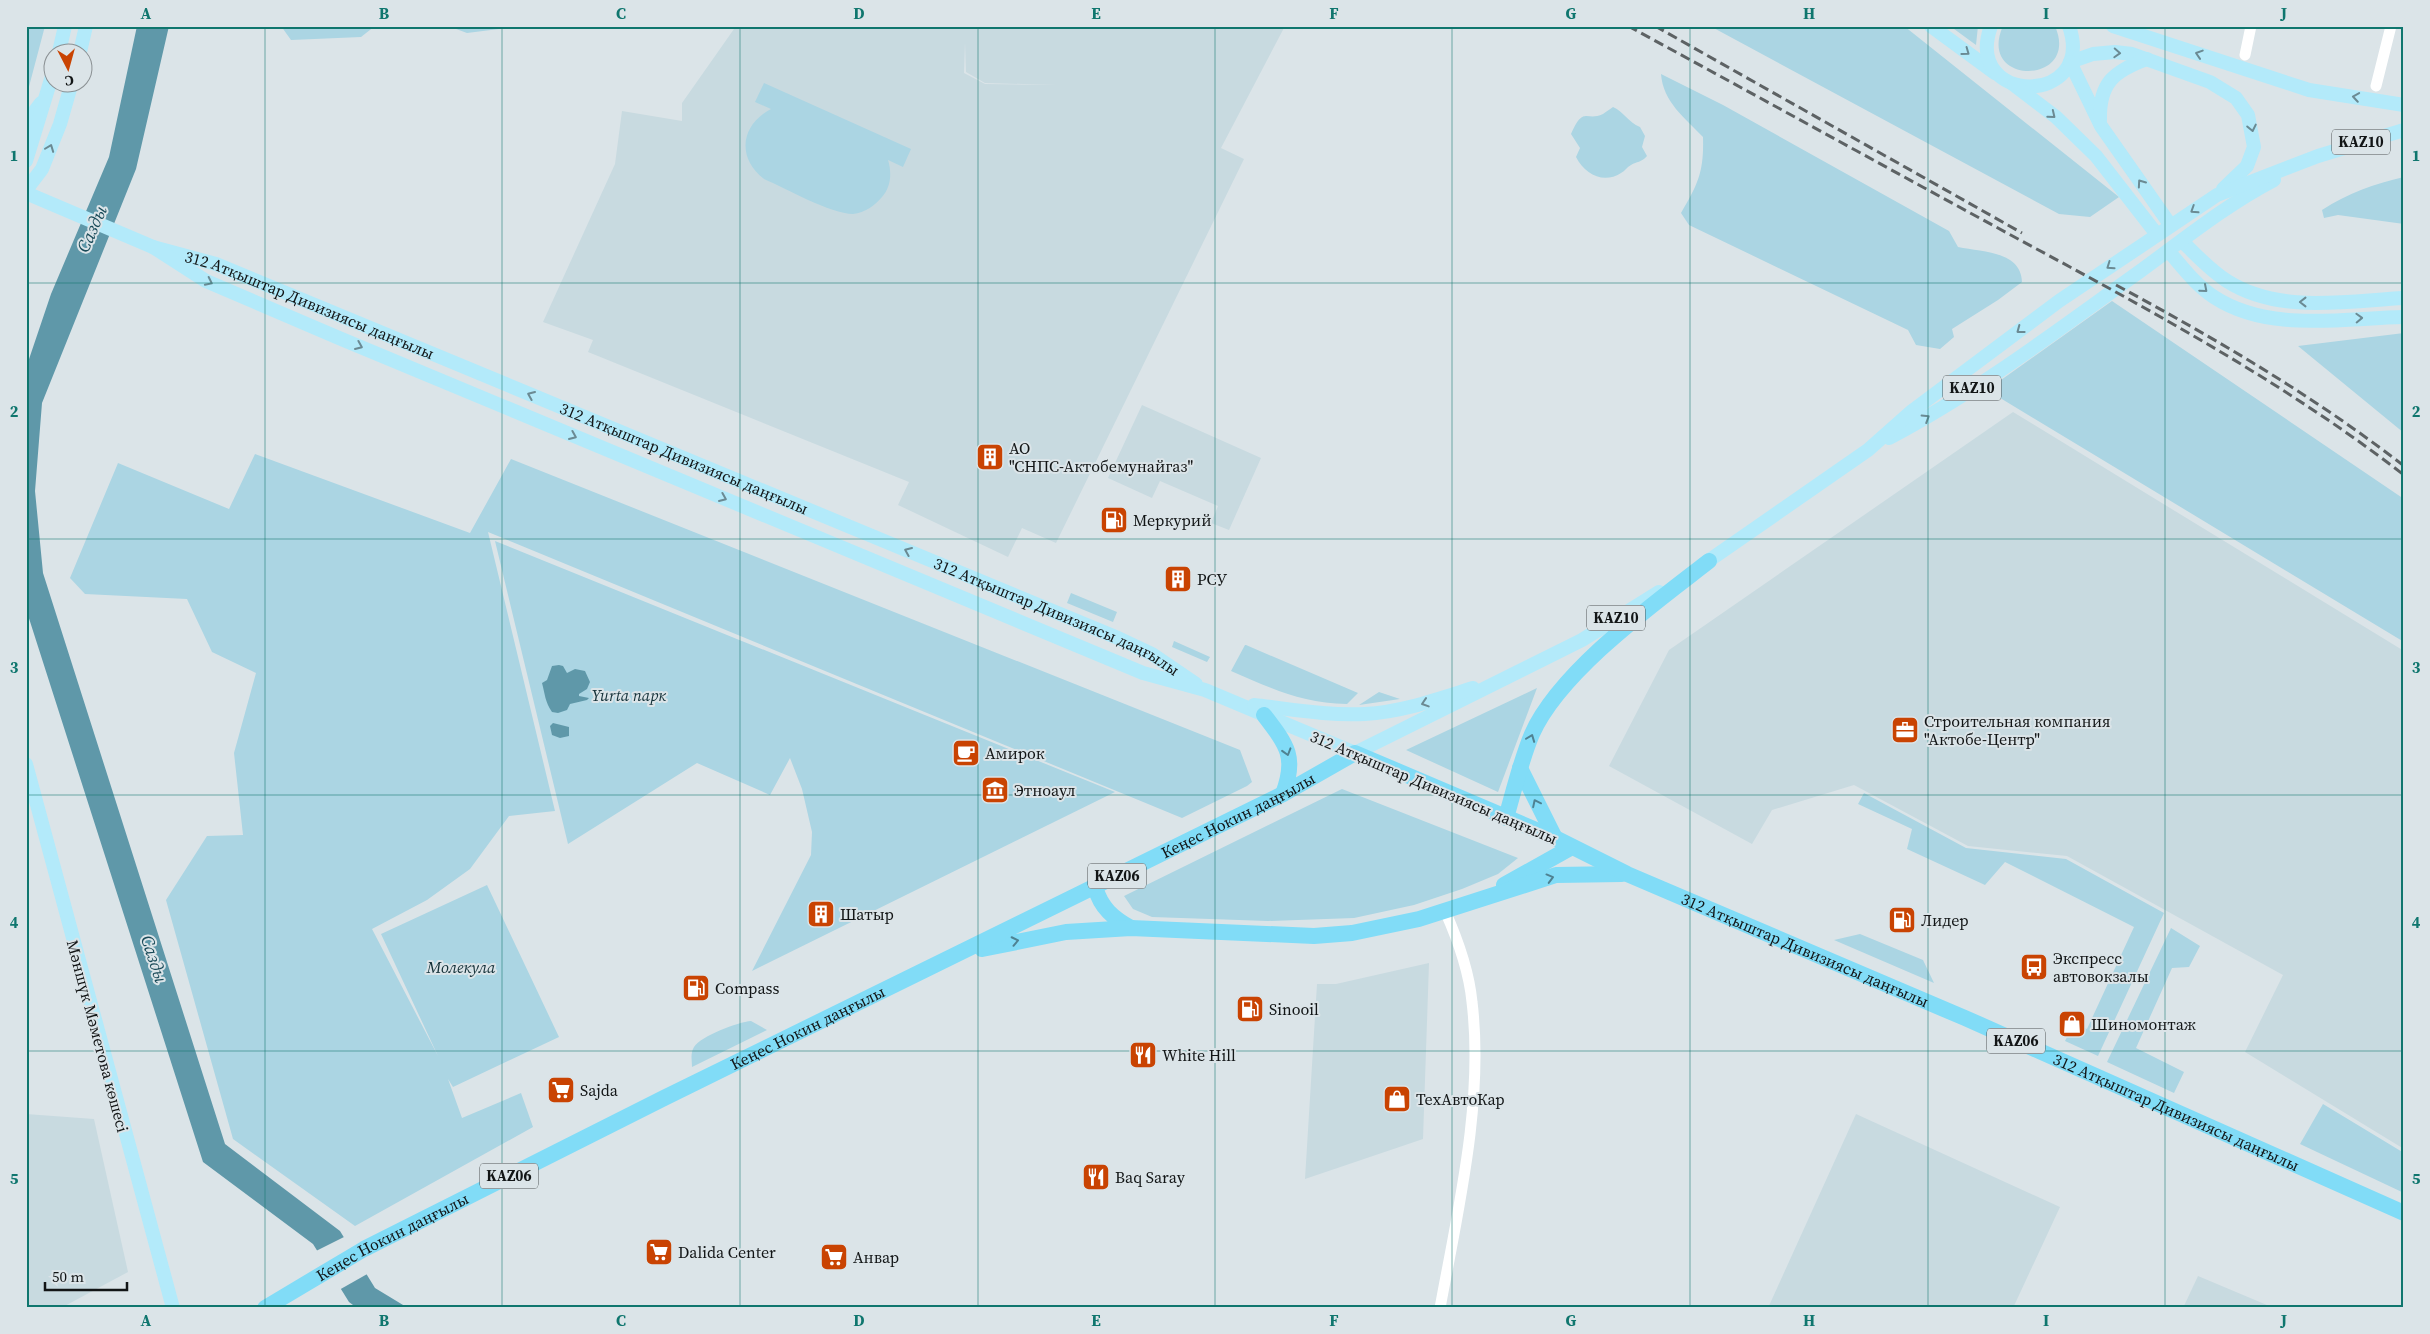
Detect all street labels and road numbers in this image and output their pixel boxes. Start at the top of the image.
road number: KAZ10 [2332,130,2390,154]
street label: 312 Атқыштар Дивизиясы даңғылы [182,245,438,364]
road number: KAZ10 [1943,376,2001,400]
street label: 312 Атқыштар Дивизиясы даңғылы [557,397,812,519]
street label: 312 Атқыштар Дивизиясы даңғылы [931,552,1184,681]
road number: KAZ10 [1587,606,1645,630]
street label: 312 Атқыштар Дивизиясы даңғылы [1307,725,1561,849]
street label: Кеңес Нокин даңғылы [1157,767,1319,863]
road number: KАZ06 [1088,864,1146,888]
street label: 312 Атқыштар Дивизиясы даңғылы [1678,887,1932,1012]
street label: Мәншүк Мәметова көшесі [62,937,134,1135]
street label: Кеңес Нокин даңғылы [726,980,889,1075]
road number: KАZ06 [1987,1028,2045,1054]
street label: 312 Атқыштар Дивизиясы даңғылы [2050,1048,2303,1176]
road number: KАZ06 [480,1164,538,1188]
street label: Кеңес Нокин даңғылы [312,1187,472,1286]

